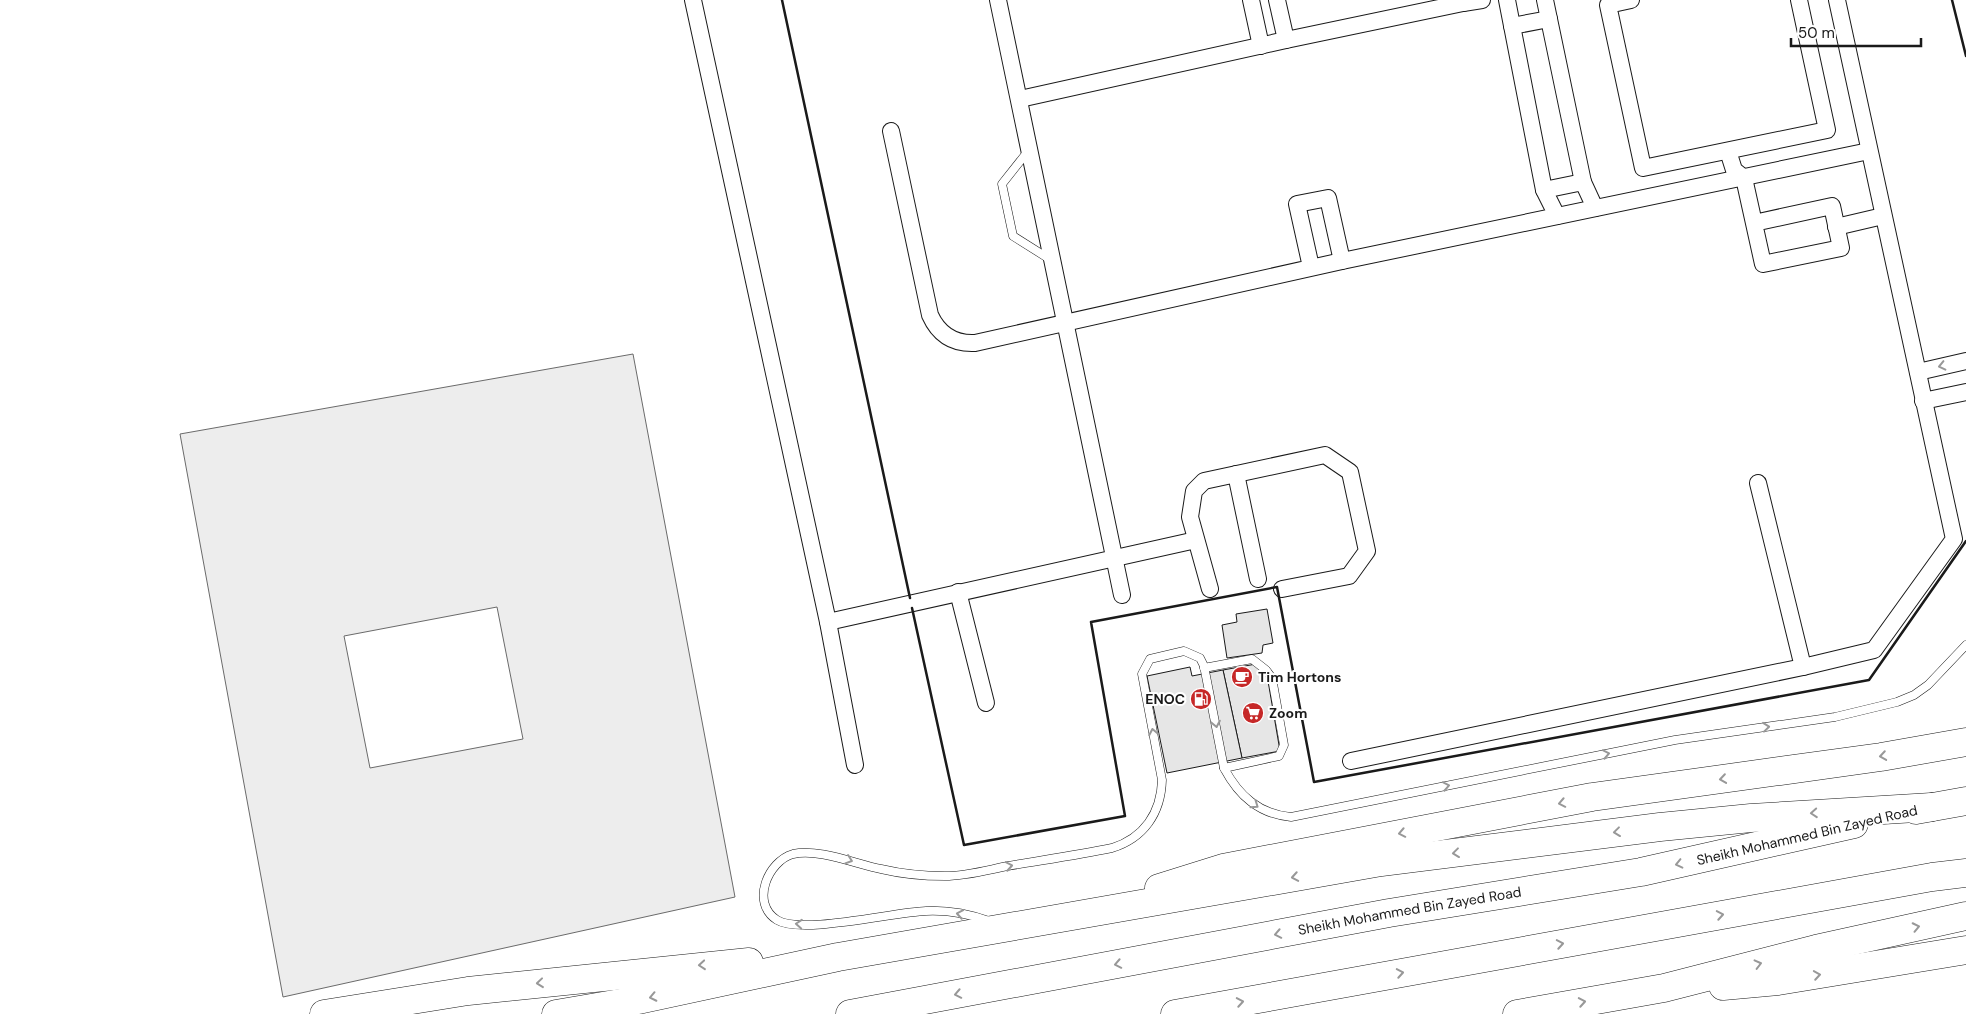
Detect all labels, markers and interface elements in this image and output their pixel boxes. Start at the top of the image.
scale bar [1791,15,1921,47]
text: 50 m [1798,23,1835,43]
one-way arrow [1938,360,1947,371]
cafe icon: Tim Hortons [1230,665,1254,689]
place label: Tim Hortons [1258,668,1341,686]
fuel station icon: ENOC [1189,687,1213,711]
place label: ENOC [1145,690,1185,708]
supermarket icon: Zoom [1241,701,1265,725]
place label: Zoom [1269,704,1307,722]
one-way arrow [1210,720,1220,729]
one-way arrow [1762,722,1770,733]
one-way arrow [1148,727,1159,736]
one-way arrow [1601,749,1610,760]
one-way arrow [1879,751,1888,761]
one-way arrow [1718,773,1726,784]
one-way arrow [1442,781,1451,792]
one-way arrow [1557,797,1566,808]
one-way arrow [1249,799,1259,808]
street label: Sheikh Mohammed Bin Zayed Road [1695,801,1919,869]
one-way arrow [1810,808,1818,819]
one-way arrow [1613,826,1621,837]
one-way arrow [1398,828,1407,838]
one-way arrow [1452,847,1460,858]
one-way arrow [844,854,853,864]
one-way arrow [1675,858,1684,869]
one-way arrow [1004,862,1013,872]
one-way arrow [1291,872,1300,882]
street label: Sheikh Mohammed Bin Zayed Road [1296,883,1523,939]
one-way arrow [956,909,964,919]
one-way arrow [1716,911,1724,921]
one-way arrow [794,919,802,930]
one-way arrow [1912,922,1921,933]
one-way arrow [1273,928,1282,939]
one-way arrow [1556,940,1565,950]
one-way arrow [1114,958,1122,969]
one-way arrow [1754,959,1763,970]
one-way arrow [697,960,705,971]
one-way arrow [1396,969,1405,979]
one-way arrow [1813,971,1821,981]
one-way arrow [536,977,544,988]
one-way arrow [954,988,963,998]
one-way arrow [649,991,658,1002]
one-way arrow [1236,998,1245,1008]
one-way arrow [1578,998,1587,1008]

